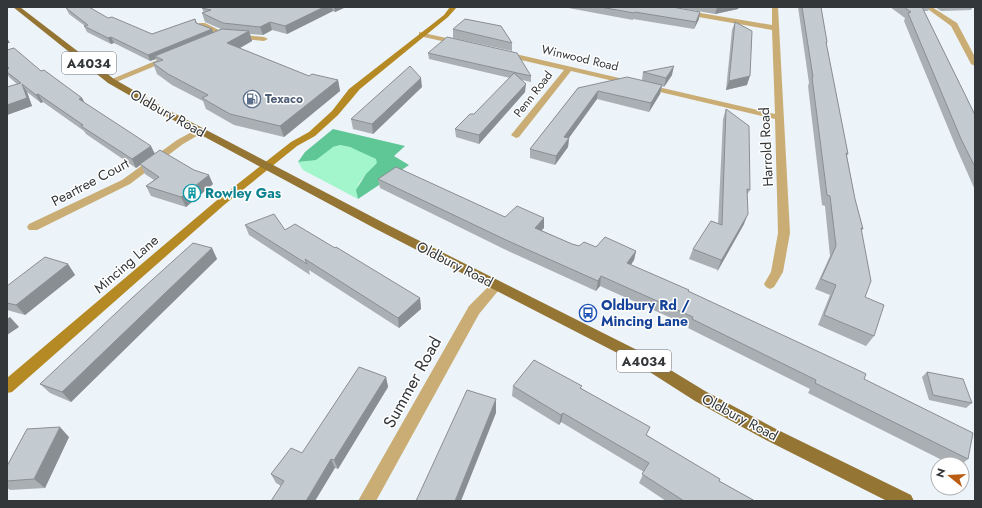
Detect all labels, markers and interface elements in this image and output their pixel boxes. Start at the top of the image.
street label: Winwood Road [540,40,620,76]
road number: A4034 [62,52,116,74]
street label: Penn Road [509,67,557,121]
street label: Oldbury Road [127,84,209,142]
fuel station icon: Texaco [242,89,262,109]
place label: Texaco [265,90,303,108]
street label: Harrold Road [754,107,778,187]
street label: Peartree Court [48,153,133,211]
building icon: Rowley Gas [182,183,202,203]
place label: Rowley Gas [205,183,282,203]
street label: Mincing Lane [89,230,163,298]
street label: Oldbury Road [413,236,497,292]
place label: Oldbury Rd / Mincing Lane [601,295,690,331]
bus stop icon: Oldbury Rd / Mincing Lane [578,303,598,323]
street label: Summer Road [377,332,447,432]
road number: A4034 [617,350,671,372]
street label: Oldbury Road [698,389,782,445]
north arrow [930,456,970,496]
text: N [932,466,949,480]

